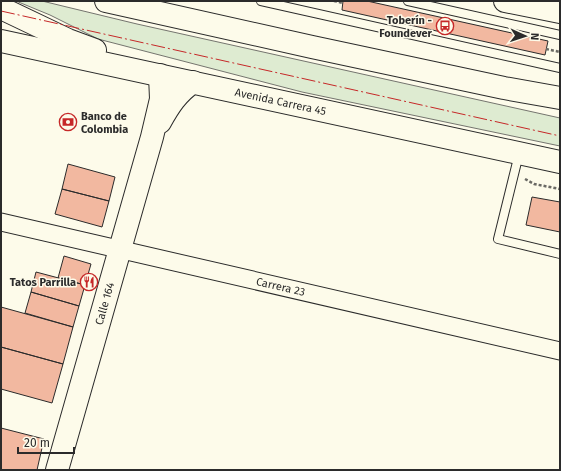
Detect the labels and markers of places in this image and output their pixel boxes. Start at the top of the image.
place label: Toberín - Foundever [379,14,433,40]
bus stop icon: Toberín - Foundever [435,16,455,36]
place label: Banco de Colombia [81,110,128,136]
bank icon: Banco de Colombia [58,112,78,132]
restaurant icon: Tatos Parrilla [79,272,99,292]
place label: Tatos Parrilla [10,276,76,289]

